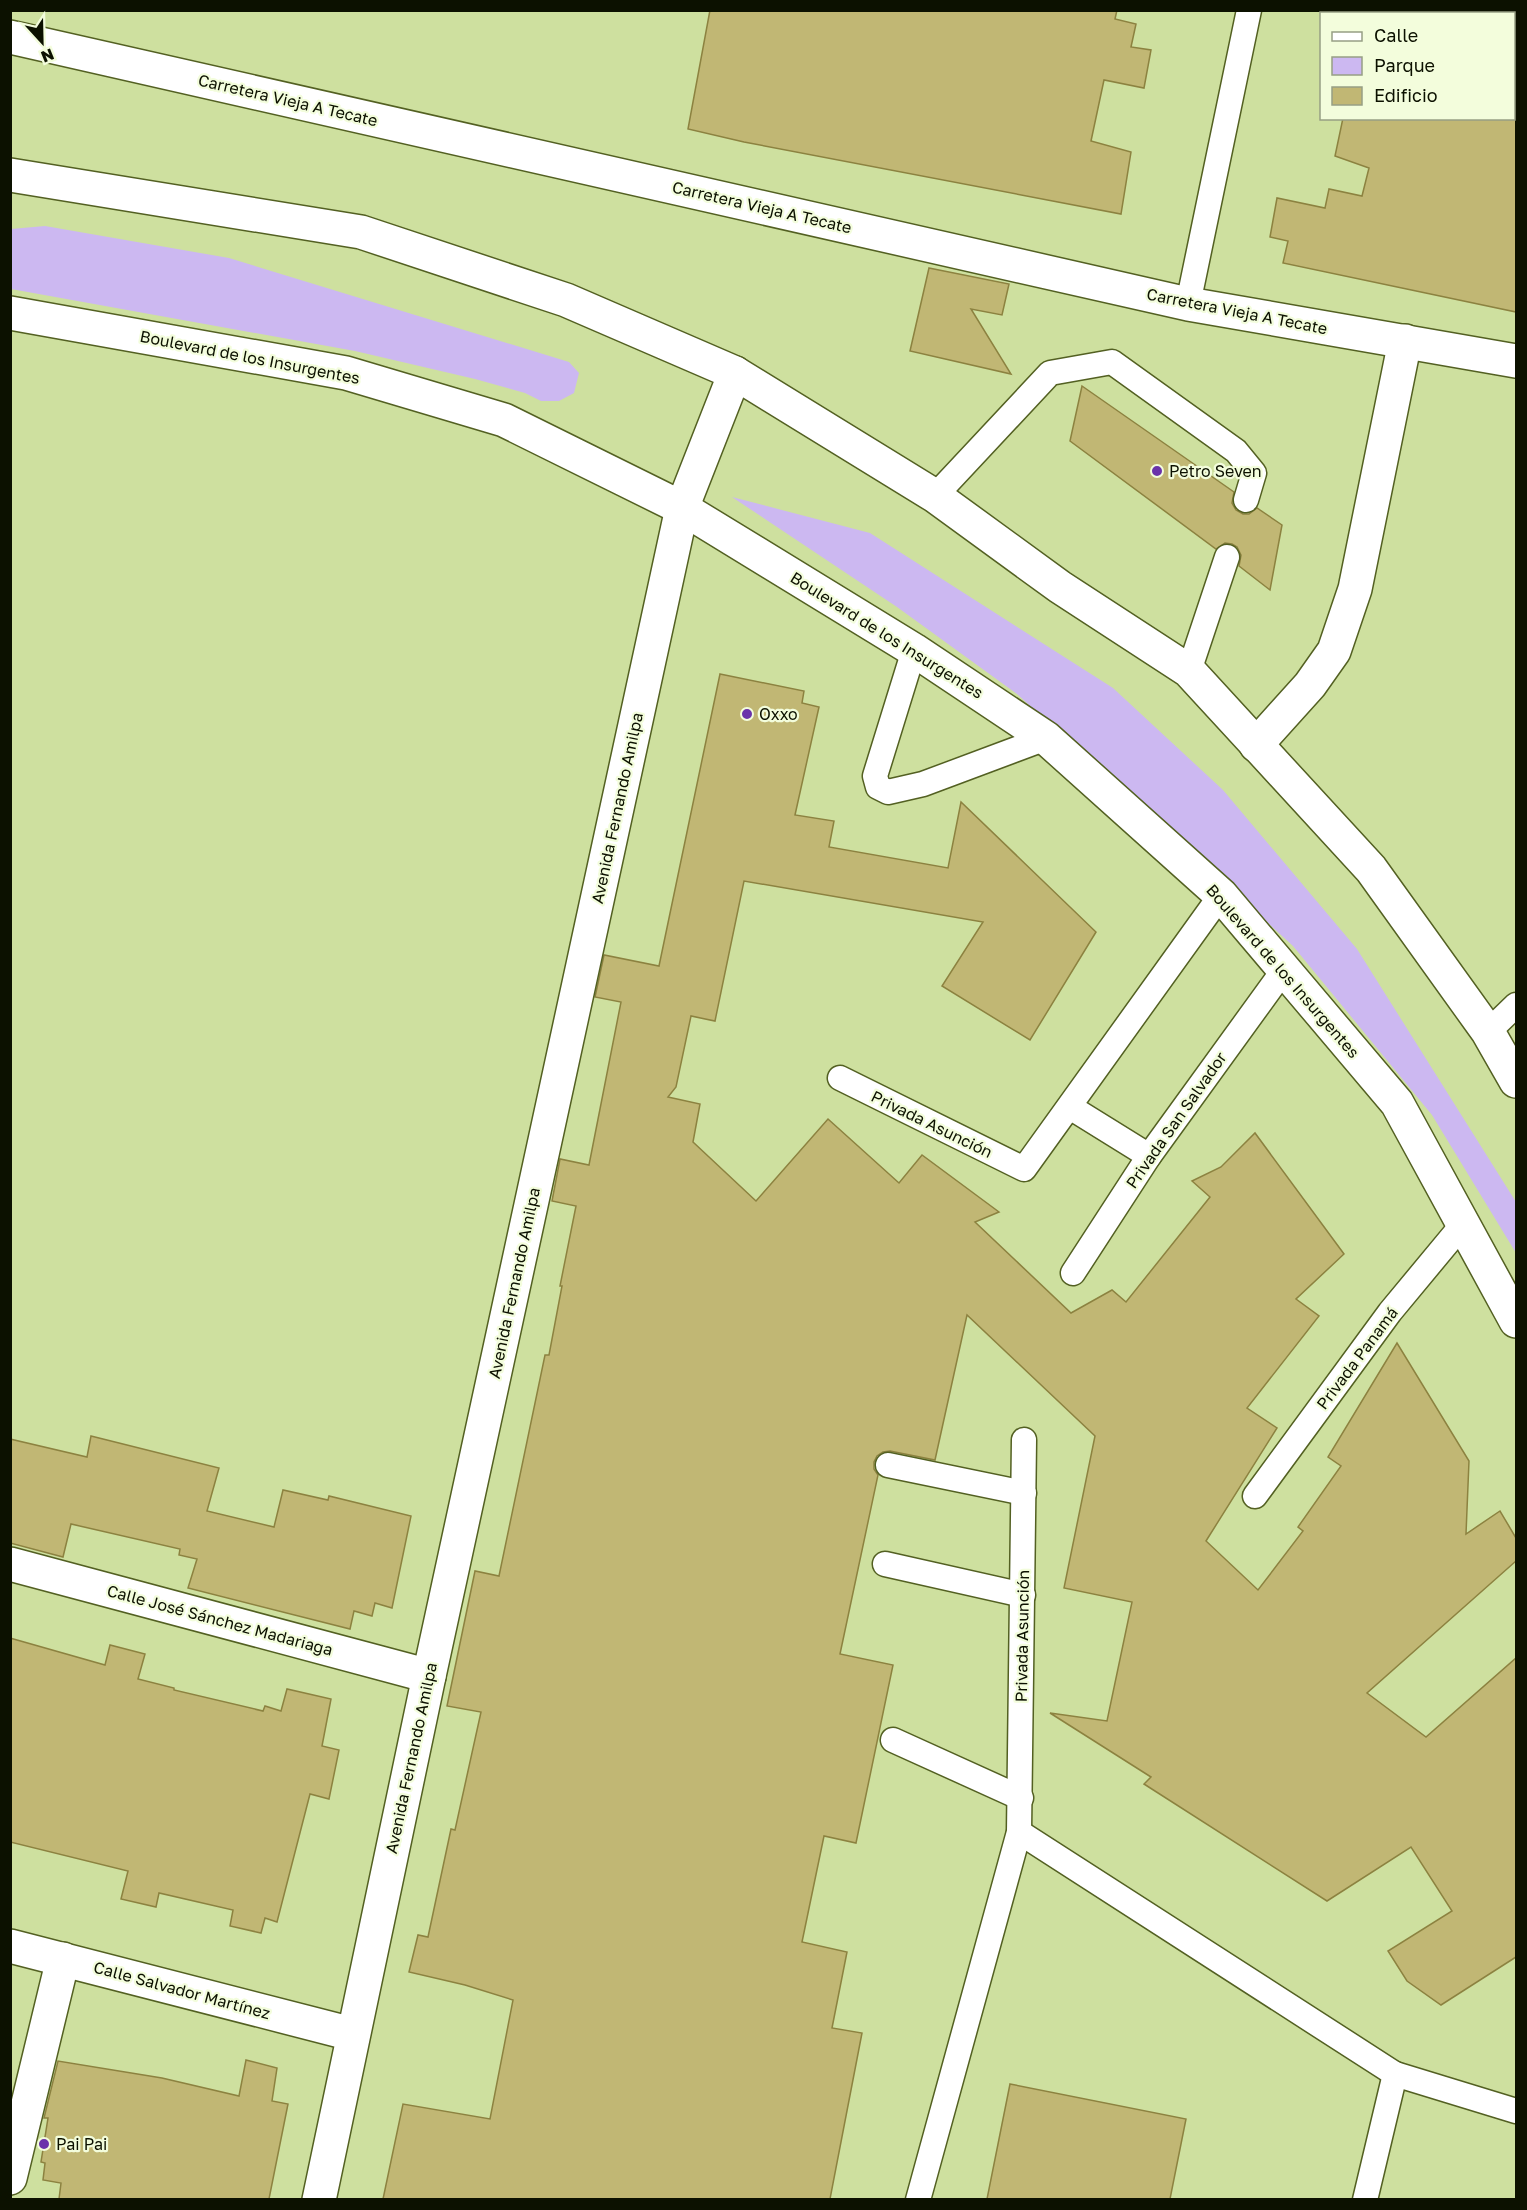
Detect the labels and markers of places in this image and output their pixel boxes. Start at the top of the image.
place label: Petro Seven [1169,461,1262,481]
marker: Petro Seven [1150,464,1164,478]
place label: Oxxo [759,704,798,724]
marker: Oxxo [740,707,754,721]
place label: Pai Pai [56,2134,107,2154]
marker: Pai Pai [37,2137,51,2151]

